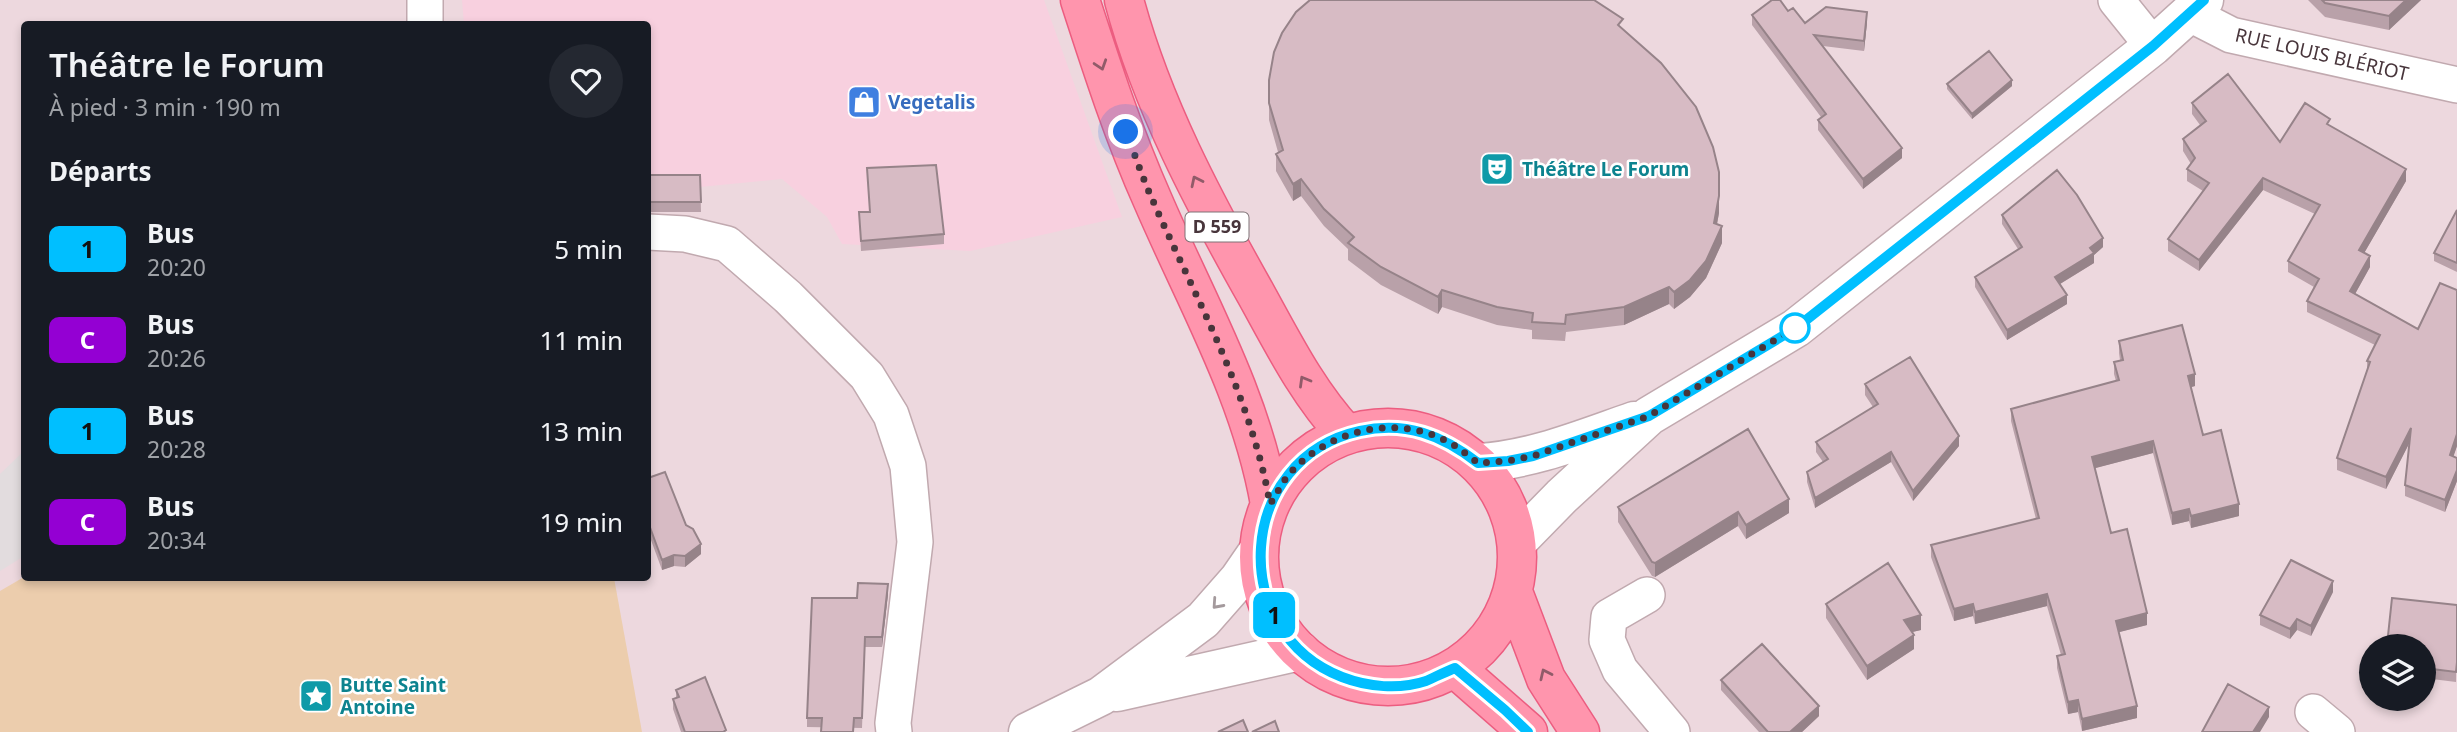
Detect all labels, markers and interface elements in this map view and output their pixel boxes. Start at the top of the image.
street label: RUE LOUIS BLÉRIOT [2233,21,2412,87]
text: Théâtre le Forum [49,42,325,87]
button: heart [549,44,623,118]
one-way arrow [1093,58,1107,70]
shop icon: Vegetalis [845,83,883,121]
place label: Vegetalis [888,89,975,115]
text: À pied · 3 min · 190 m [49,91,281,123]
your location [1108,114,1143,149]
theatre icon: Théâtre Le Forum [1478,150,1516,188]
text: Départs [49,153,152,189]
place label: Théâtre Le Forum [1522,156,1689,182]
one-way arrow [1190,176,1204,188]
road number: D 559 [1186,212,1248,242]
text: Bus [147,215,194,251]
text: 5 min [554,231,623,267]
text: 1 [81,232,94,265]
text: 20:20 [147,251,206,283]
text: Bus [147,306,194,342]
unlabelled marker [1780,313,1810,343]
text: 11 min [539,322,623,358]
text: C [80,323,95,356]
text: 20:26 [147,342,206,374]
one-way arrow [1300,375,1313,388]
text: Bus [147,397,194,433]
text: 13 min [539,413,623,449]
text: 1 [81,414,94,447]
text: 20:28 [147,433,206,465]
text: Bus [147,488,194,524]
text: 19 min [539,504,623,540]
text: C [80,505,95,538]
text: 20:34 [147,524,206,556]
line badge: 1 [1251,592,1297,638]
one-way arrow [1213,595,1226,608]
text: 1 [1267,598,1281,631]
map controls [2359,634,2436,711]
button: layers [2359,634,2436,711]
one-way arrow [1539,669,1553,681]
place label: Butte Saint Antoine [340,672,446,720]
place icon: Butte Saint Antoine [297,677,335,715]

